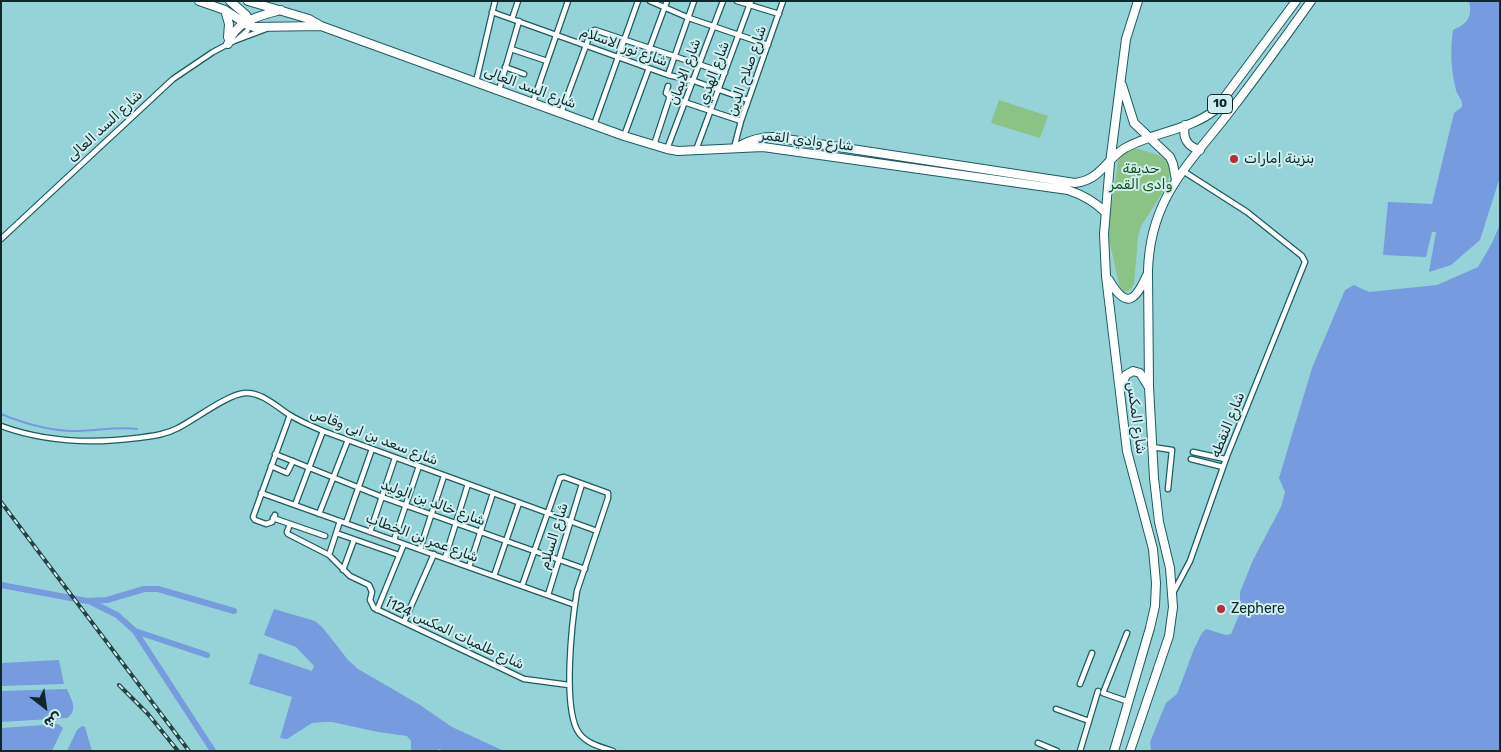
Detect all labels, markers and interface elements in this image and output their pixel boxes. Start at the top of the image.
street label: شارع نور الاسلام [578,23,670,71]
street label: شارع صلاح الدين [724,24,770,118]
street label: شارع الايمان [665,36,705,108]
street label: شارع الهدي [695,39,733,107]
street label: شارع السد العالى [481,63,579,113]
street label: شارع السد العالى [64,87,146,165]
road number: 10 [1208,95,1232,114]
street label: شارع وادي القمر [759,127,855,155]
place label: بنزينة إمارات [1244,151,1314,167]
marker: بنزينة إمارات [1228,153,1240,165]
park label: حديقة وادى القمر [1110,161,1172,193]
street label: شارع المكس [1123,381,1149,455]
street label: شارع النقطه [1207,390,1249,460]
street label: شارع سعد بن ابى وقاص [308,405,440,469]
street label: شارع خالد بن الوليد [378,476,488,530]
street label: شارع السلام [536,501,572,571]
street label: شارع عمر بن الخطاب [363,510,481,566]
street label: شارع طلمبات المكس 124أ [383,595,527,673]
place label: Zephere [1231,601,1285,617]
marker: Zephere [1215,603,1227,615]
north arrow [20,682,70,732]
text: ش [41,709,65,732]

